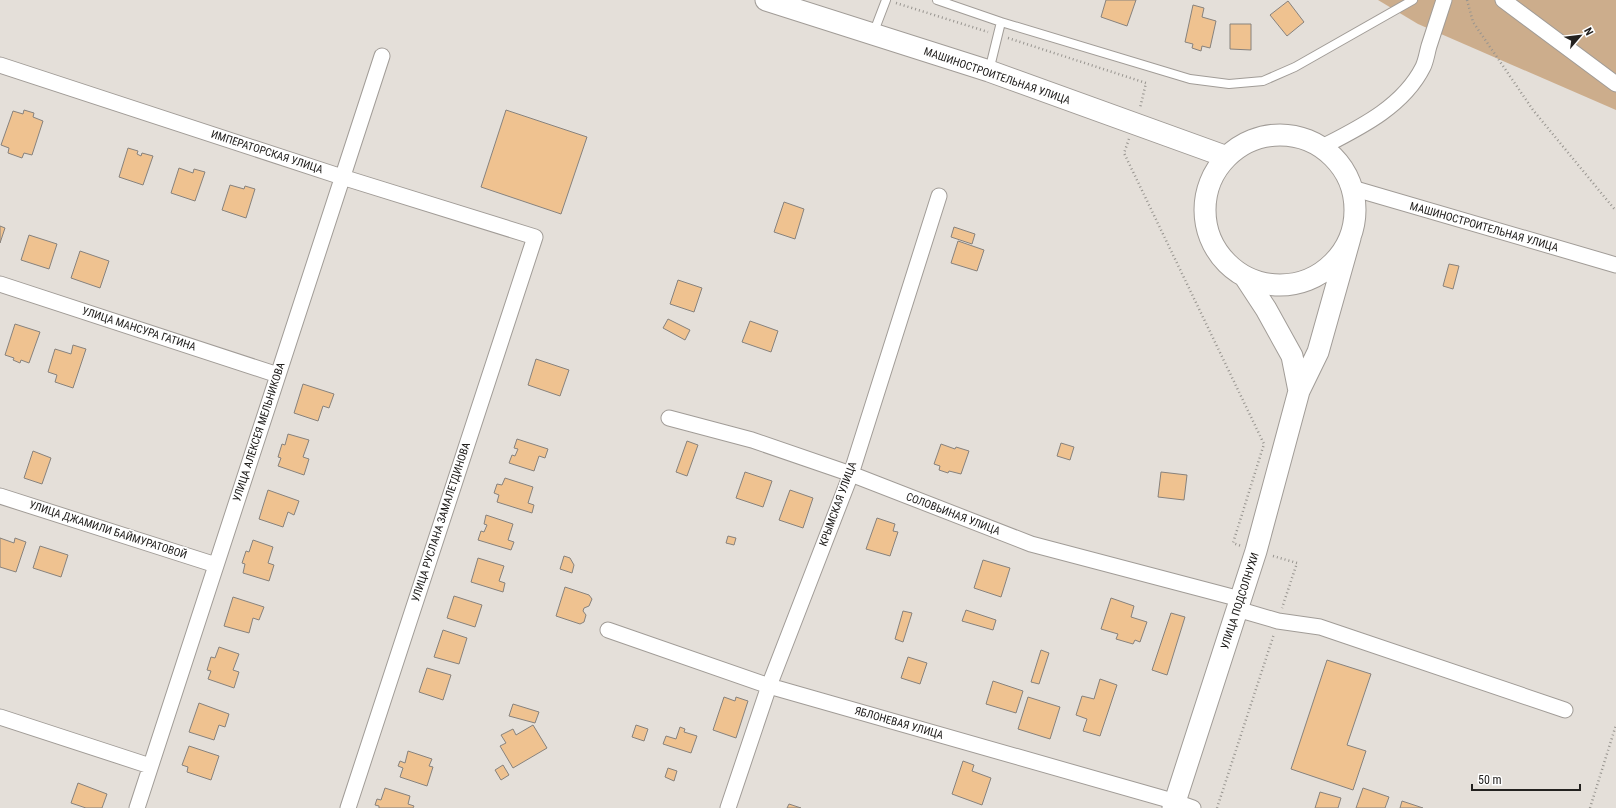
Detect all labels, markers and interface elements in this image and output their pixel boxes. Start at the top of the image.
north arrow [1560,16,1600,56]
text: N [1581,26,1596,38]
street label: МАШИНОСТРОИТЕЛЬНАЯ УЛИЦА [922,45,1073,107]
street label: ИМПЕРАТОРСКАЯ УЛИЦА [209,128,325,176]
street label: МАШИНОСТРОИТЕЛЬНАЯ УЛИЦА [1408,200,1560,255]
street label: УЛИЦА МАНСУРА ГАТИНА [80,304,198,354]
street label: УЛИЦА АЛЕКСЕЯ МЕЛЬНИКОВА [230,360,288,503]
street label: УЛИЦА РУСЛАНА ЗАМАЛЕТДИНОВА [409,440,473,603]
street label: КРЫМСКАЯ УЛИЦА [817,459,860,548]
street label: СОЛОВЬИНАЯ УЛИЦА [904,490,1002,538]
street label: УЛИЦА ДЖАМИЛИ БАЙМУРАТОВОЙ [27,498,189,562]
street label: УЛИЦА ПОДСОЛНУХИ [1218,551,1262,651]
street label: ЯБЛОНЕВАЯ УЛИЦА [853,704,946,742]
scale bar [1472,766,1580,792]
text: 50 m [1478,773,1502,787]

